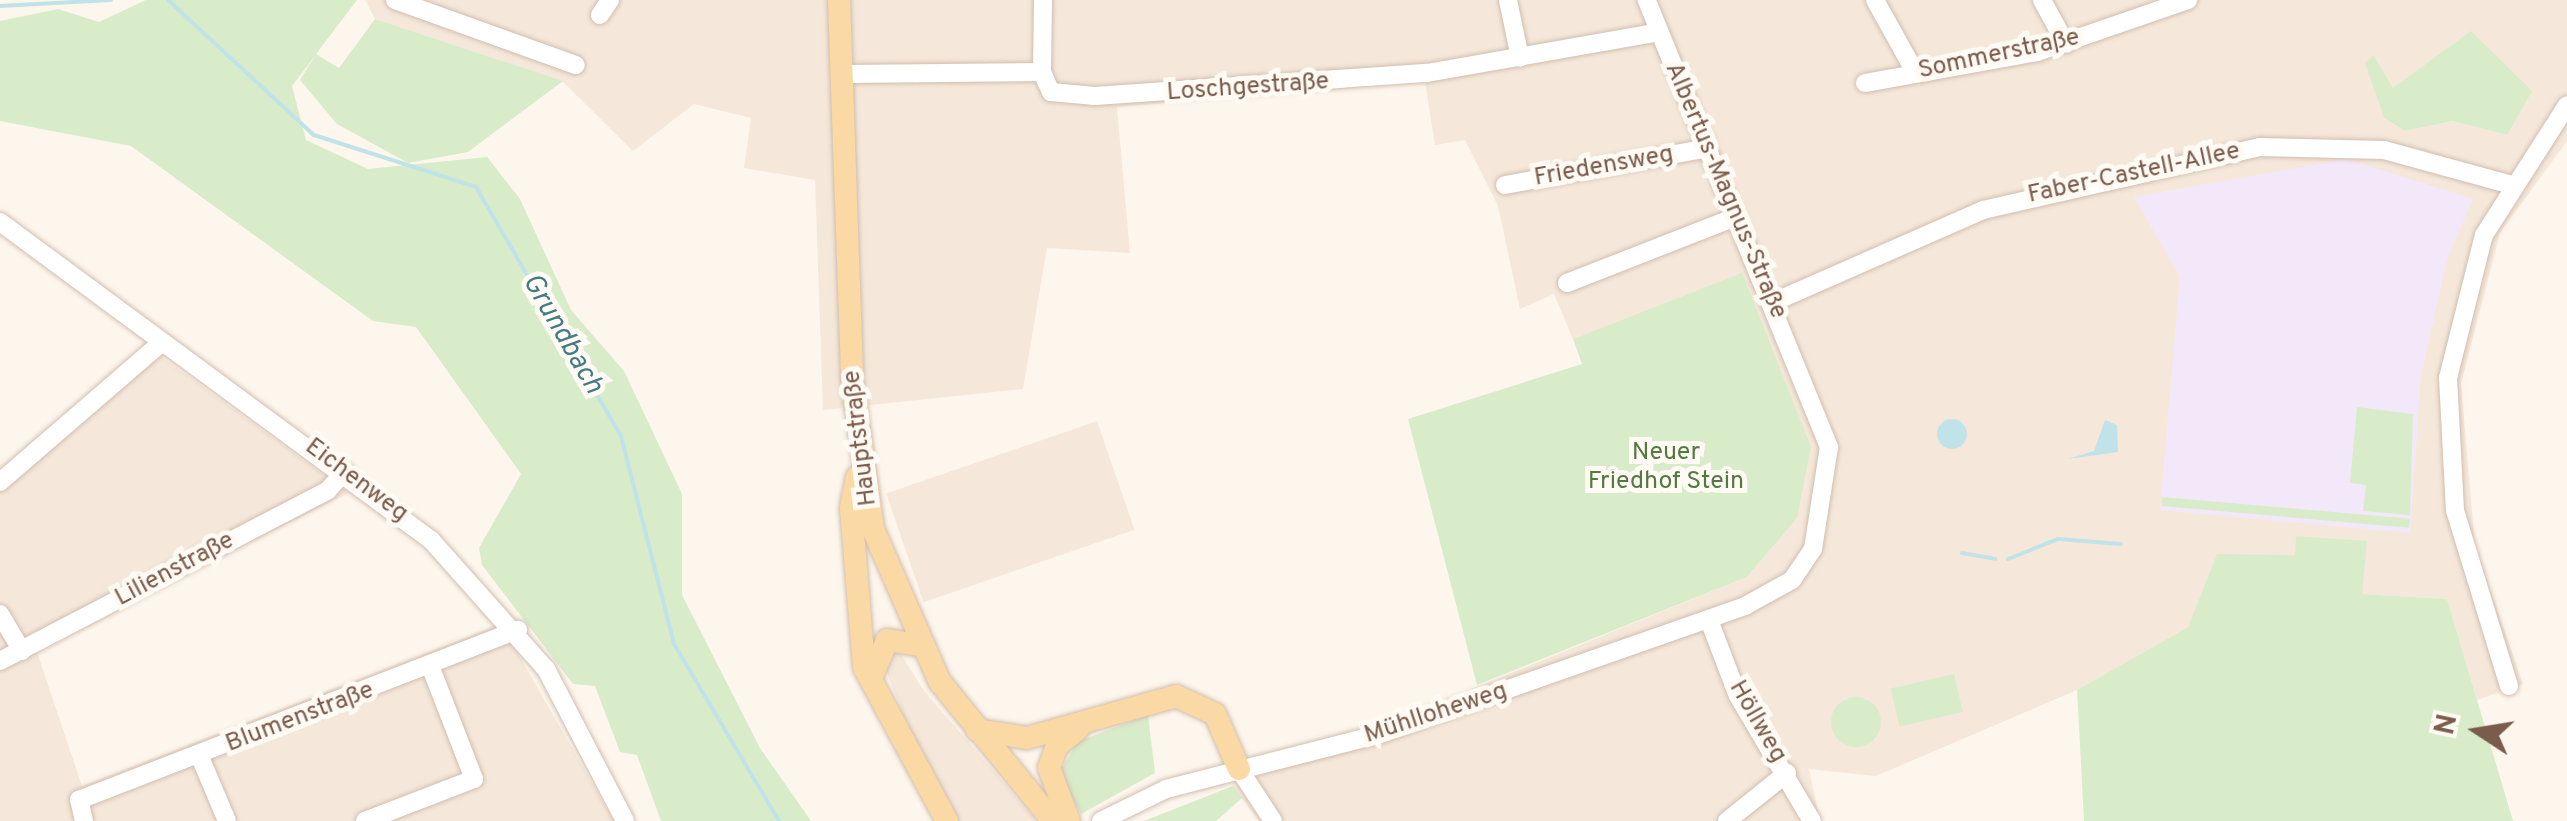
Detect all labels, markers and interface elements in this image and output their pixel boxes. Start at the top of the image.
street label: Sommerstraße [1916,23,2082,87]
street label: Albertus-Magnus-Straße [1657,58,1793,324]
street label: Loschgestraße [1166,67,1330,109]
street label: Faber-Castell-Allee [2025,137,2243,211]
street label: Friedensweg [1532,140,1676,194]
water label: Grundbach [514,268,610,400]
street label: Hauptstraße [838,368,884,508]
street label: Eichenweg [298,432,414,530]
park label: Neuer Friedhof Stein [1588,439,1744,498]
street label: Lilienstraße [110,526,240,614]
street label: Höllweg [1721,675,1793,769]
street label: Blumenstraße [222,676,378,760]
street label: Mühlloheweg [1361,677,1511,751]
north arrow [2427,681,2527,781]
text: N [2428,711,2467,738]

